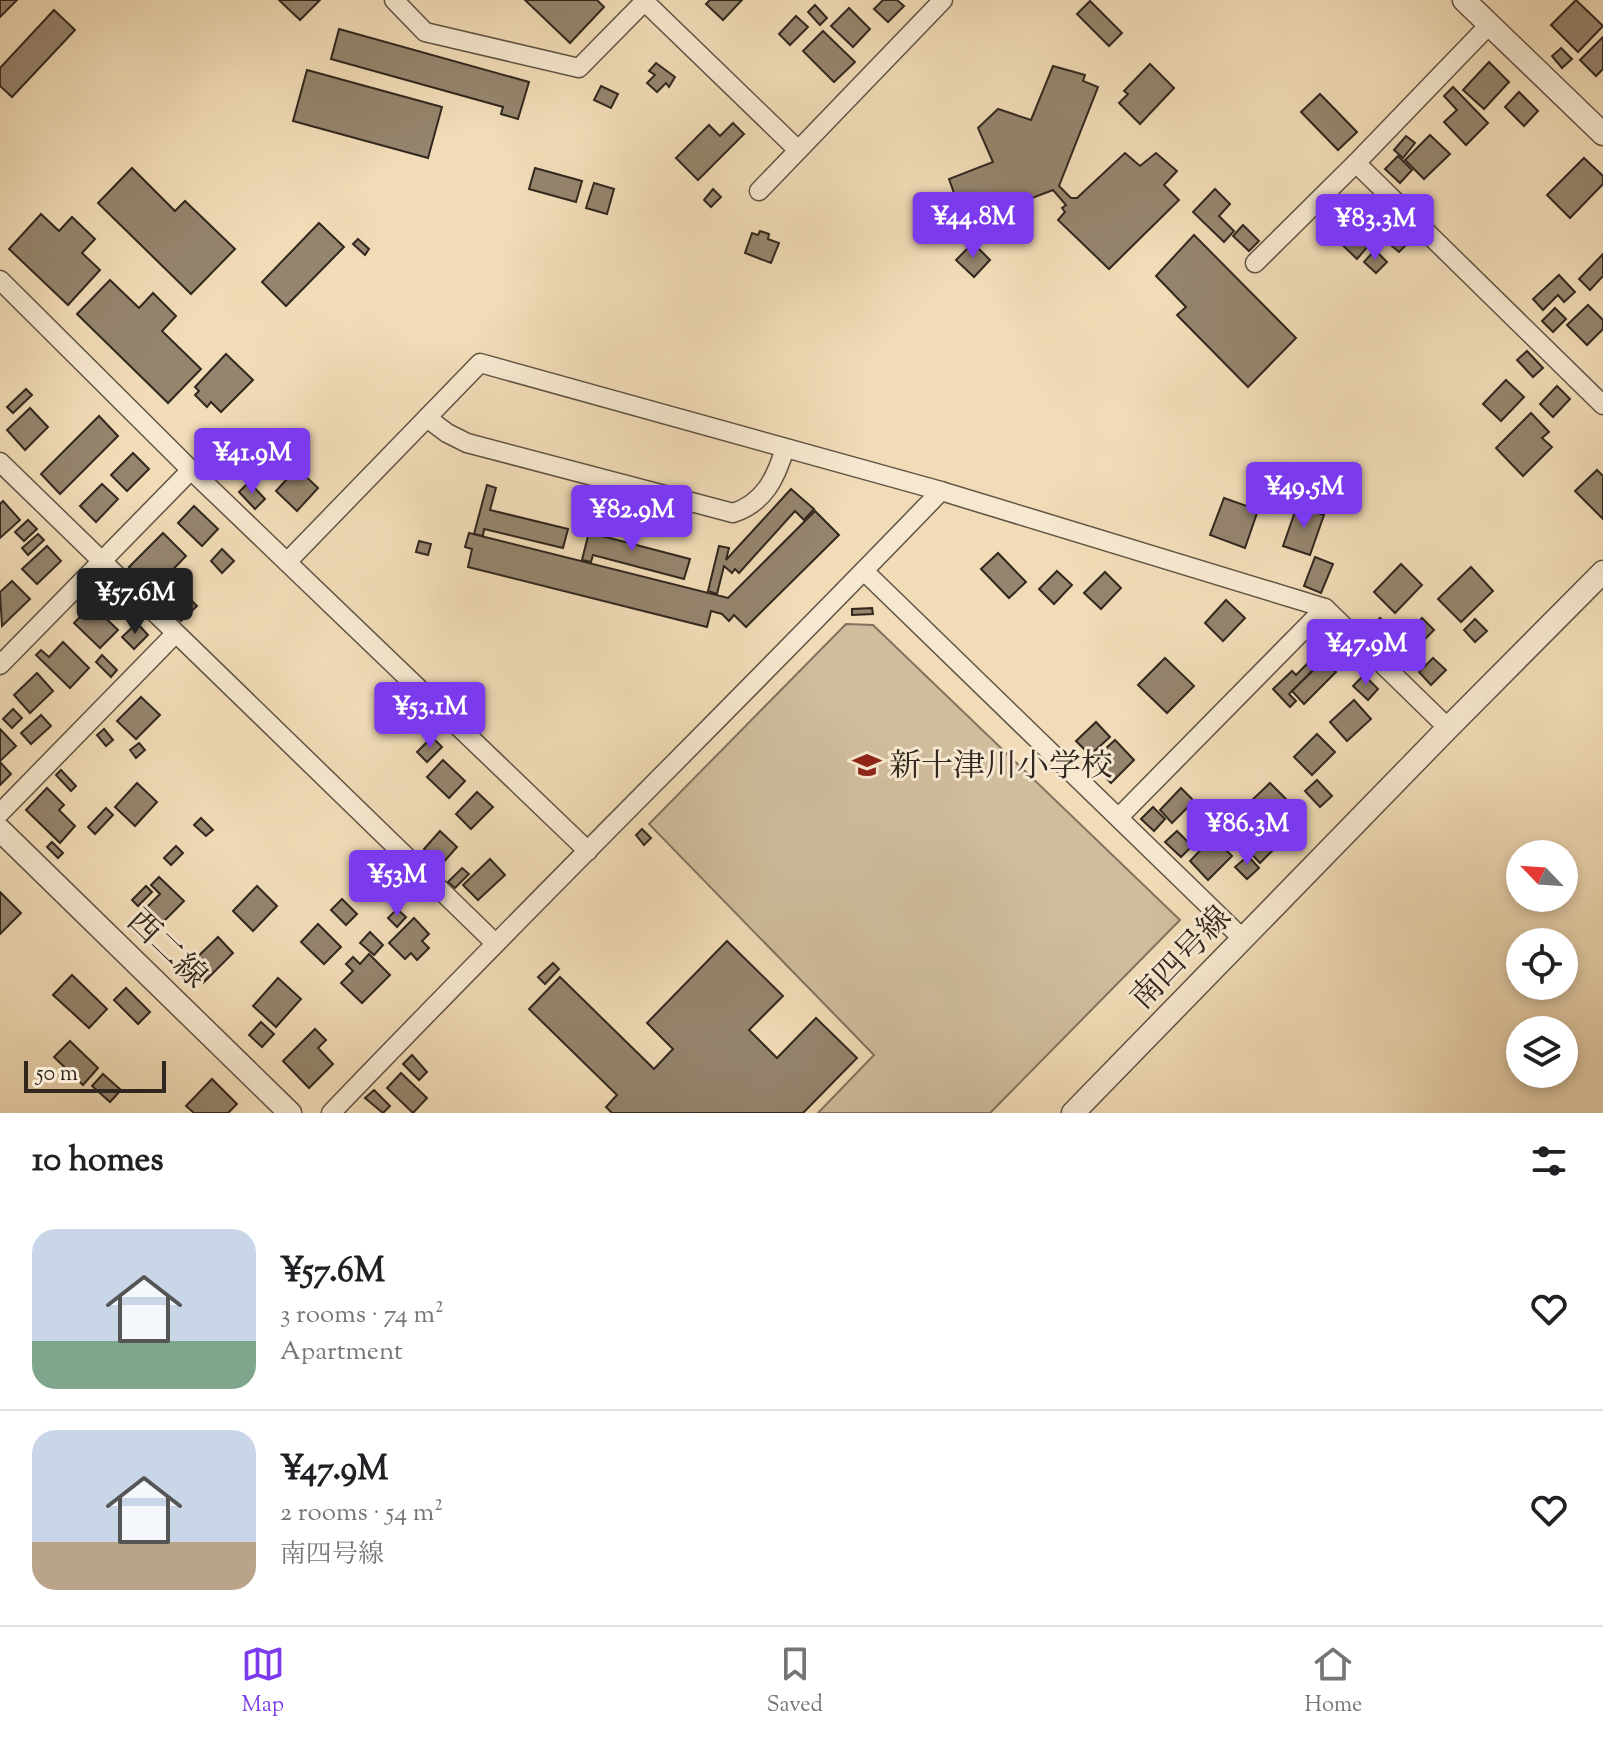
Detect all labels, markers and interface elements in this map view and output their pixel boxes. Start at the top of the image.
pin: ¥44.8M [908,192,1038,260]
pin: ¥83.3M [1310,194,1440,262]
text: ¥44.8M [931,199,1015,236]
text: ¥83.3M [1334,201,1416,238]
pin: ¥41.9M [187,428,317,496]
text: ¥41.9M [212,435,292,472]
pin: ¥49.5M [1239,462,1369,530]
text: ¥49.5M [1264,469,1344,506]
pin: ¥82.9M [567,485,697,553]
text: ¥82.9M [589,492,675,529]
pin: ¥57.6M [70,568,200,636]
text: ¥57.6M [95,575,175,612]
pin: ¥47.9M [1301,619,1431,687]
text: ¥47.9M [1325,626,1407,663]
pin: ¥53.1M [365,682,495,750]
text: ¥53.1M [392,689,468,726]
place label: 新十津川小学校 [889,745,1113,791]
school or university icon: 新十津川小学校 [852,750,882,780]
pin: ¥86.3M [1182,799,1312,867]
text: ¥86.3M [1205,806,1289,843]
north arrow [1506,840,1578,912]
map controls [1506,840,1578,1088]
pin: ¥53M [350,850,444,918]
text: ¥53M [367,857,427,894]
street label: 南四号線 [1121,897,1243,1021]
street label: 西二線 [115,900,216,1000]
button: locate [1506,928,1578,1000]
button: layers [1506,1016,1578,1088]
scale bar [24,1057,166,1093]
text: 50 m [36,1059,78,1091]
text: 10 homes [32,1137,164,1186]
icon: filters [1527,1139,1571,1183]
text: ¥57.6M [280,1248,385,1297]
icon: home [96,1261,192,1357]
icon: heart [1527,1287,1571,1331]
text: 3 rooms · 74 m² [280,1297,444,1334]
text: Apartment [280,1334,403,1371]
text: ¥47.9M [280,1446,388,1495]
icon: home [96,1462,192,1558]
icon: heart [1527,1488,1571,1532]
text: 2 rooms · 54 m² [280,1495,443,1532]
text: 南四号線 [280,1537,384,1574]
tab: Map [241,1642,285,1722]
tab: Saved [766,1642,823,1722]
tab: Home [1305,1642,1362,1722]

